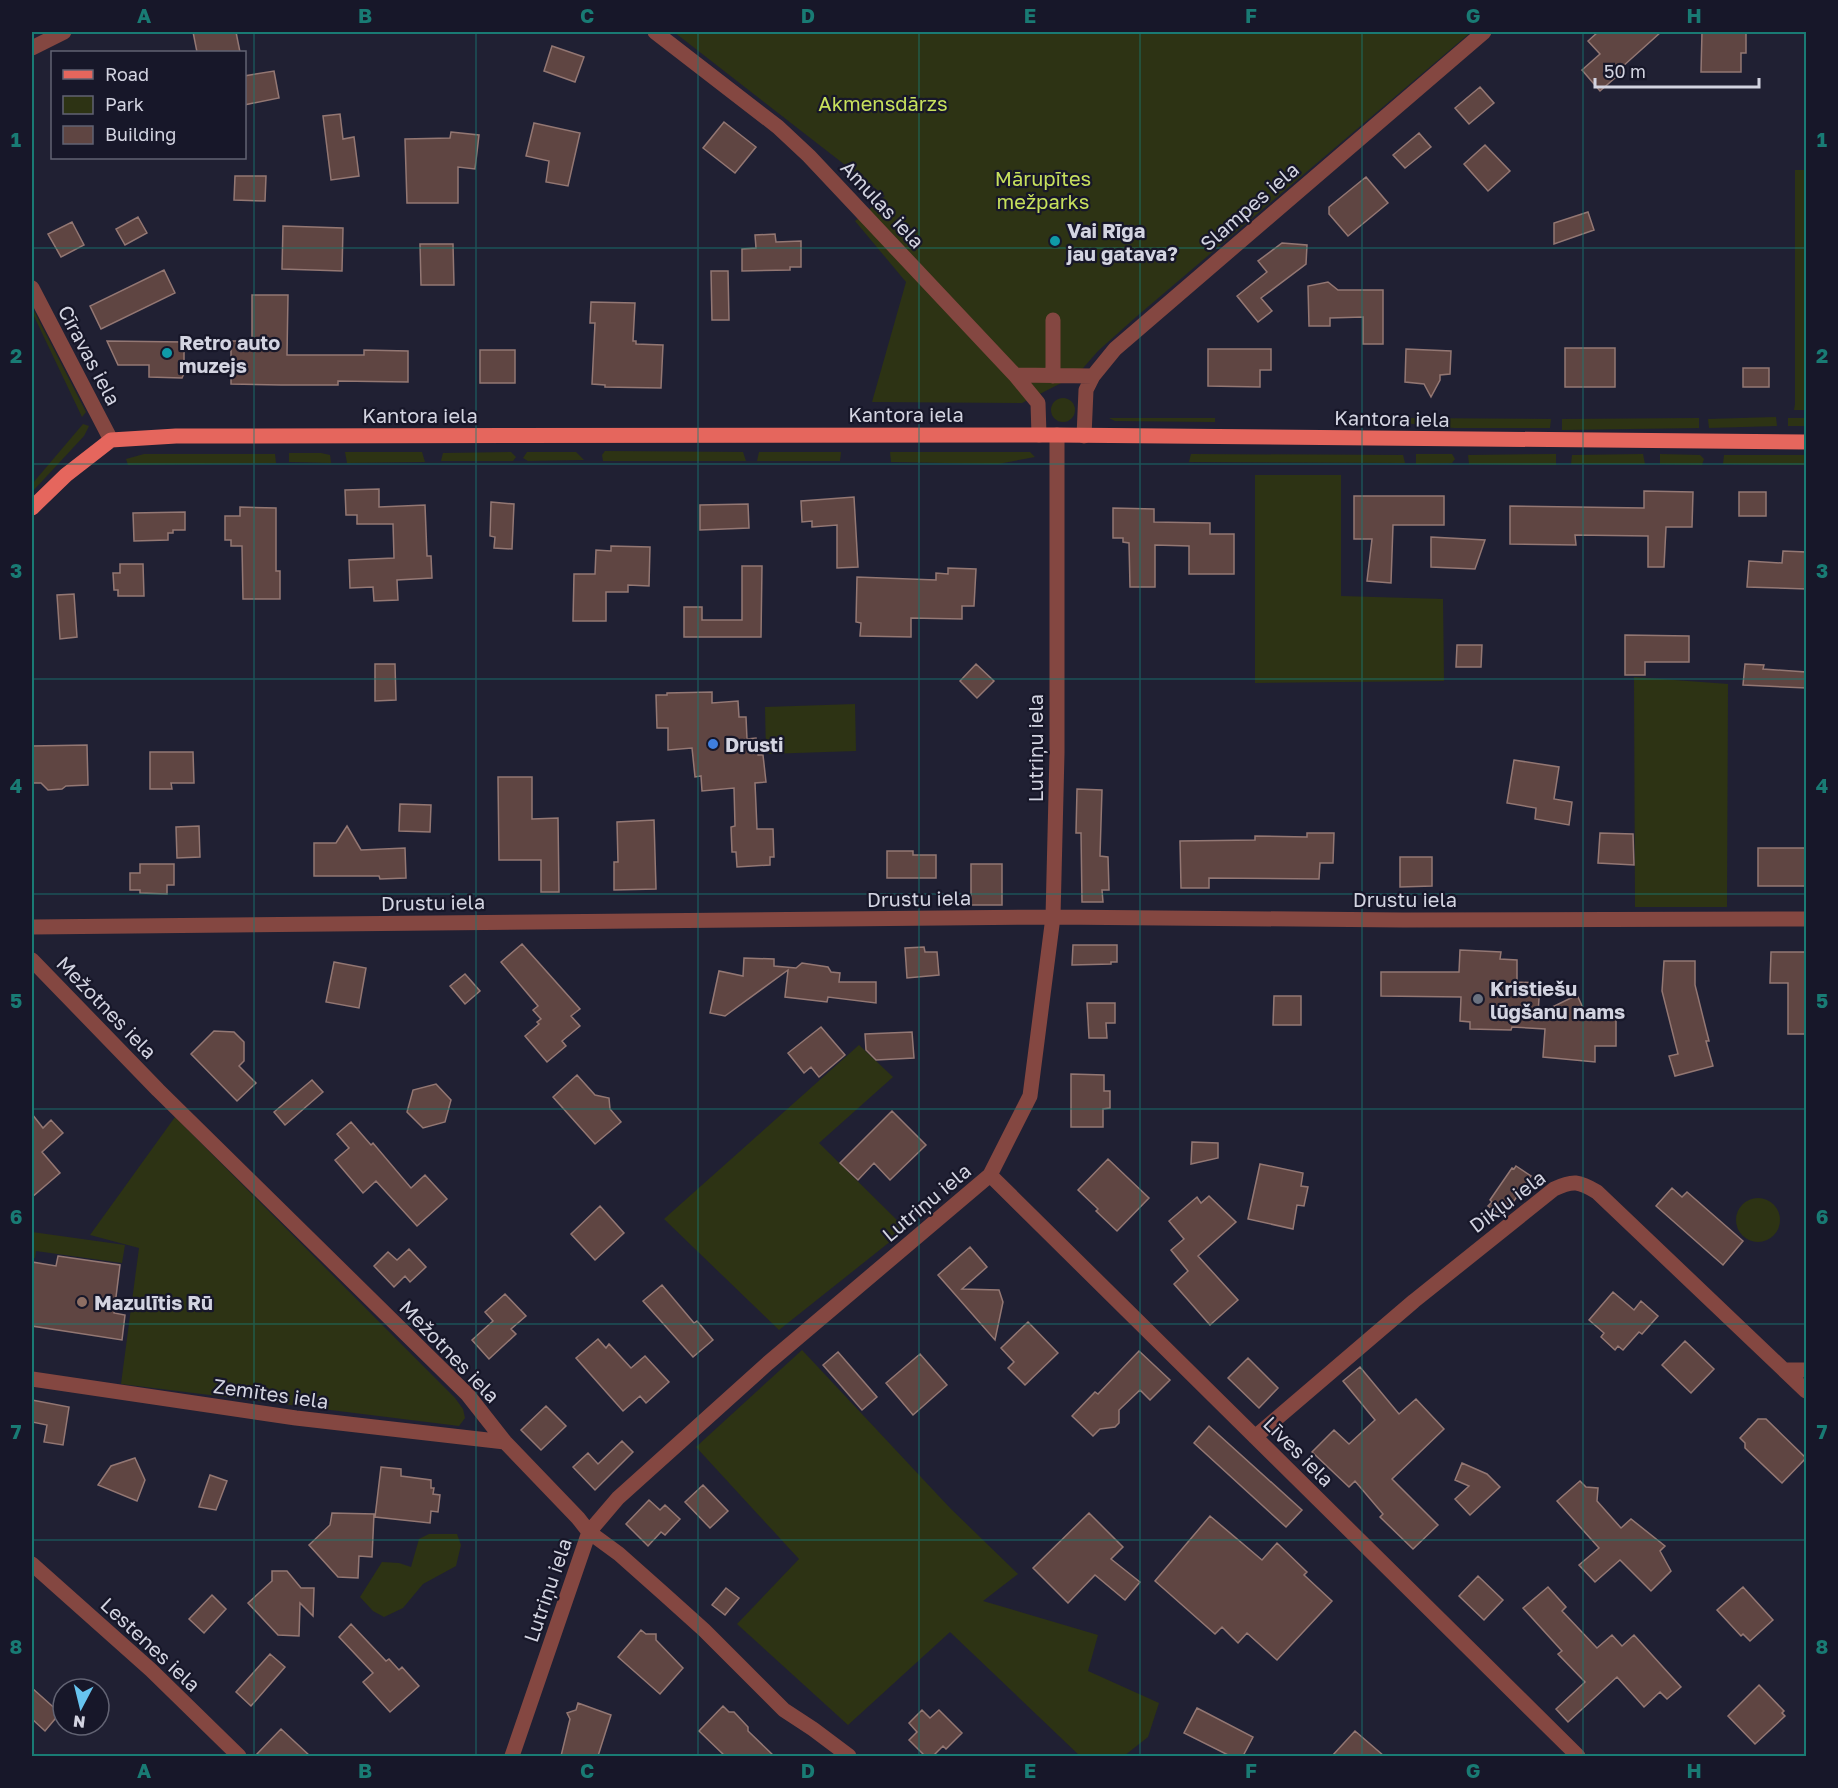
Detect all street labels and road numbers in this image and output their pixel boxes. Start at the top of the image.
street label: Amulas iela [836,155,930,253]
street label: Slampes iela [1195,157,1303,255]
street label: Cīravas iela [54,301,126,409]
street label: Kantora iela [848,402,964,426]
street label: Kantora iela [362,403,478,427]
street label: Kantora iela [1334,405,1450,431]
street label: Lutriņu iela [1023,694,1048,802]
street label: Drustu iela [867,885,971,911]
street label: Drustu iela [1353,887,1457,911]
street label: Drustu iela [381,889,485,915]
street label: Mežotnes iela [52,951,162,1063]
street label: Lutriņu iela [877,1158,976,1247]
street label: Dikļu iela [1464,1165,1550,1238]
street label: Mežotnes iela [395,1295,505,1407]
street label: Zemītes iela [212,1373,330,1413]
street label: Līves iela [1259,1411,1339,1491]
street label: Lutriņu iela [518,1535,577,1645]
street label: Lestenes iela [96,1592,206,1696]

